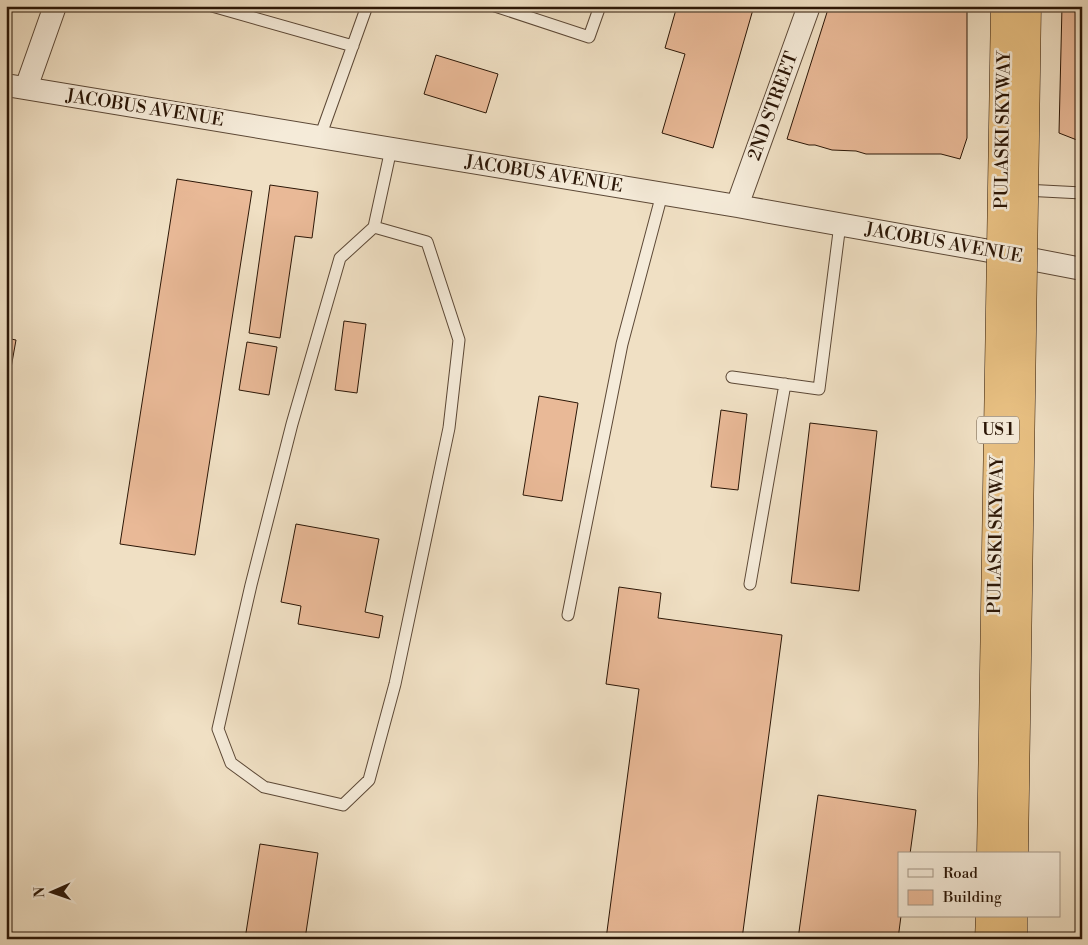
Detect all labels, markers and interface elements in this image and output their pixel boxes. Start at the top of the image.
street label: 2ND STREET [743,48,803,163]
street label: PULASKI SKYWAY [990,50,1016,209]
street label: JACOBUS AVENUE [64,84,225,132]
street label: JACOBUS AVENUE [463,150,624,198]
street label: JACOBUS AVENUE [863,218,1024,268]
road number: US 1 [977,416,1019,444]
street label: PULASKI SKYWAY [983,455,1009,614]
legend [898,852,1060,918]
text: Road [943,864,978,883]
north arrow [28,868,78,918]
text: N [31,887,49,898]
text: Building [942,888,1002,907]

